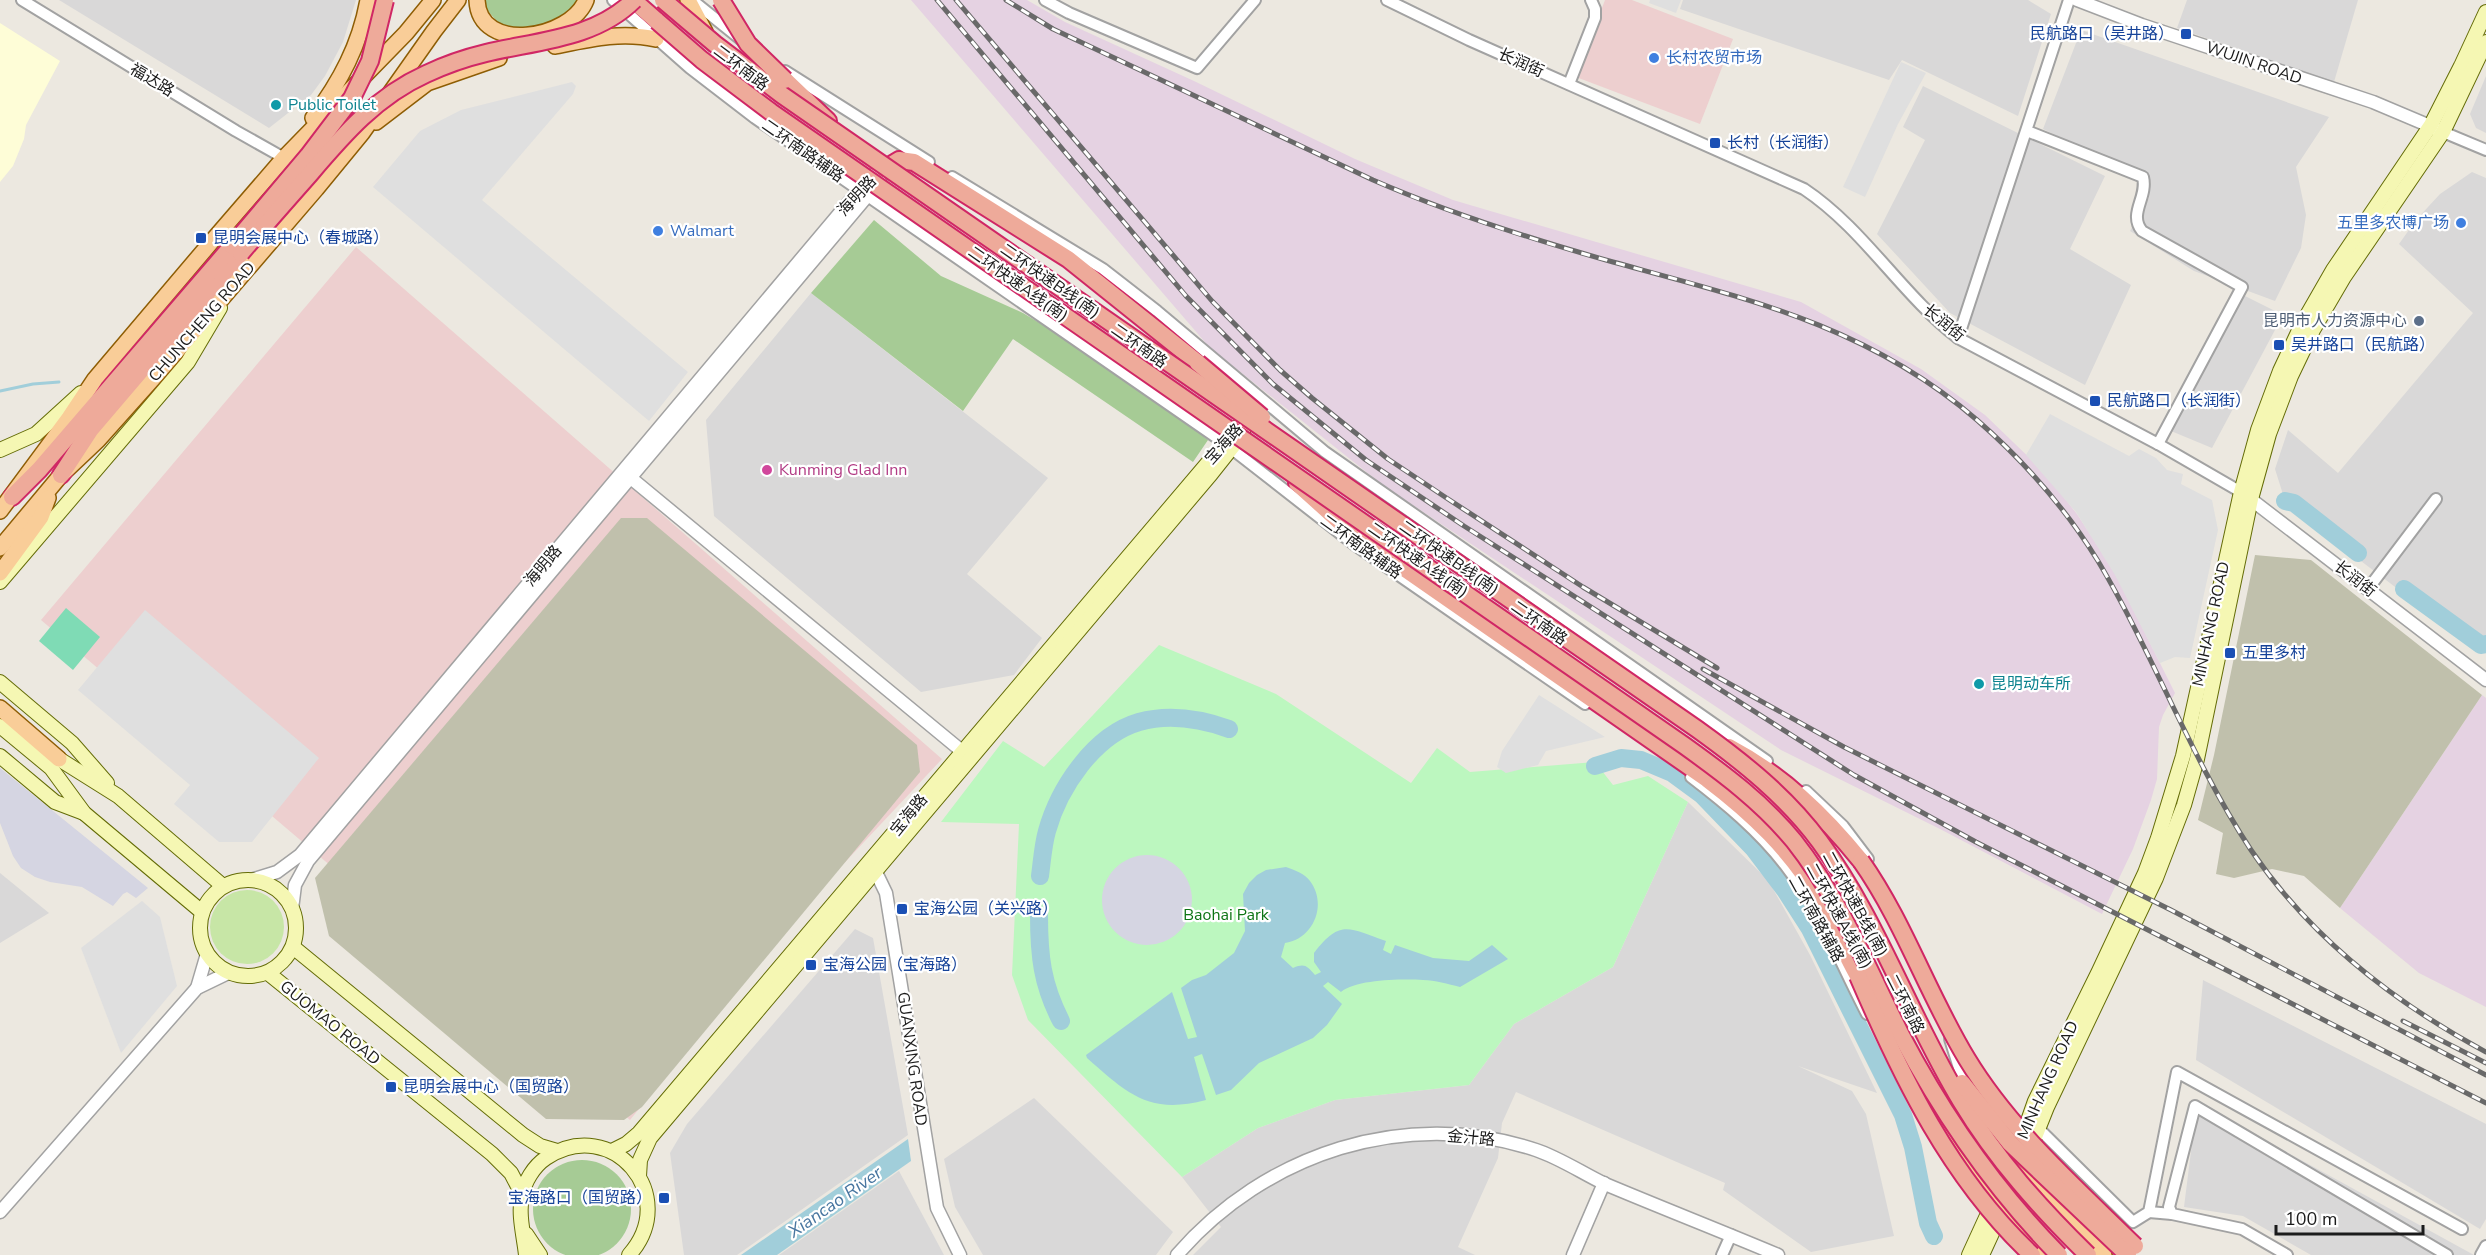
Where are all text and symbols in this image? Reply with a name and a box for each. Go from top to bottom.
place label: 民航路口（吴井路） [2030,23,2174,45]
marker: 民航路口（吴井路） [2179,27,2193,41]
street label: WUJIN ROAD [2203,36,2305,90]
street label: 二环南路 [709,40,773,96]
street label: 长润街 [1495,43,1547,83]
place label: 长村农贸市场 [1666,47,1762,69]
marker: 长村农贸市场 [1647,51,1661,65]
street label: 福达路 [126,58,178,102]
place label: Public Toilet [288,94,376,116]
marker: Public Toilet [269,98,283,112]
street label: 二环南路辅路 [757,114,849,188]
place label: 长村（长润街） [1727,132,1839,154]
marker: 长村（长润街） [1708,136,1722,150]
street label: 海明路 [833,171,881,221]
place label: 五里多农博广场 [2337,212,2449,234]
marker: 五里多农博广场 [2454,216,2468,230]
place label: Walmart [670,220,734,242]
marker: Walmart [651,224,665,238]
place label: 昆明会展中心（春城路） [213,227,389,249]
marker: 昆明会展中心（春城路） [194,231,208,245]
street label: 二环快速B线(南) [996,238,1104,324]
street label: 二环快速A线(南) [963,241,1073,327]
street label: CHUNCHENG ROAD [144,257,260,387]
street label: 长润街 [1918,299,1970,347]
place label: 昆明市人力资源中心 [2263,310,2407,332]
marker: 昆明市人力资源中心 [2412,314,2426,328]
street label: 二环南路 [1106,319,1172,373]
place label: 吴井路口（民航路） [2291,334,2435,356]
marker: 吴井路口（民航路） [2272,338,2286,352]
place label: 民航路口（长润街） [2107,390,2251,412]
marker: 民航路口（长润街） [2088,394,2102,408]
street label: 宝海路 [1200,419,1248,469]
place label: Kunming Glad Inn [779,459,907,481]
marker: Kunming Glad Inn [760,463,774,477]
street label: 二环南路辅路 [1316,510,1406,584]
street label: 二环快速B线(南) [1395,515,1503,601]
street label: 二环快速A线(南) [1363,517,1473,603]
street label: 海明路 [519,541,567,591]
street label: 长润街 [2329,556,2381,602]
street label: MINHANG ROAD [2187,559,2235,689]
street label: 二环南路 [1506,596,1572,650]
place label: 五里多村 [2242,642,2306,664]
marker: 五里多村 [2223,646,2237,660]
place label: 昆明动车所 [1991,673,2071,695]
marker: 昆明动车所 [1972,677,1986,691]
street label: 宝海路 [885,789,933,841]
street label: 二环快速B线(南) [1817,848,1893,960]
street label: 二环快速A线(南) [1801,859,1877,973]
street label: 二环南路辅路 [1783,872,1849,966]
place label: 宝海公园（关兴路） [914,898,1058,920]
marker: 宝海公园（关兴路） [895,902,909,916]
park label: Baohai Park [1183,904,1270,926]
place label: 宝海公园（宝海路） [823,954,967,976]
marker: 宝海公园（宝海路） [804,958,818,972]
street label: 二环南路 [1881,970,1929,1038]
street label: GUOMAO ROAD [275,976,385,1070]
street label: GUANXING ROAD [892,991,932,1127]
street label: MINHANG ROAD [2012,1017,2084,1143]
place label: 昆明会展中心（国贸路） [403,1076,579,1098]
marker: 昆明会展中心（国贸路） [384,1080,398,1094]
street label: 金汁路 [1446,1125,1496,1151]
water label: Xiancao River [782,1160,887,1244]
place label: 宝海路口（国贸路） [508,1187,652,1209]
marker: 宝海路口（国贸路） [657,1191,671,1205]
scale bar [2276,1198,2423,1236]
text: 100 m [2285,1207,2337,1231]

